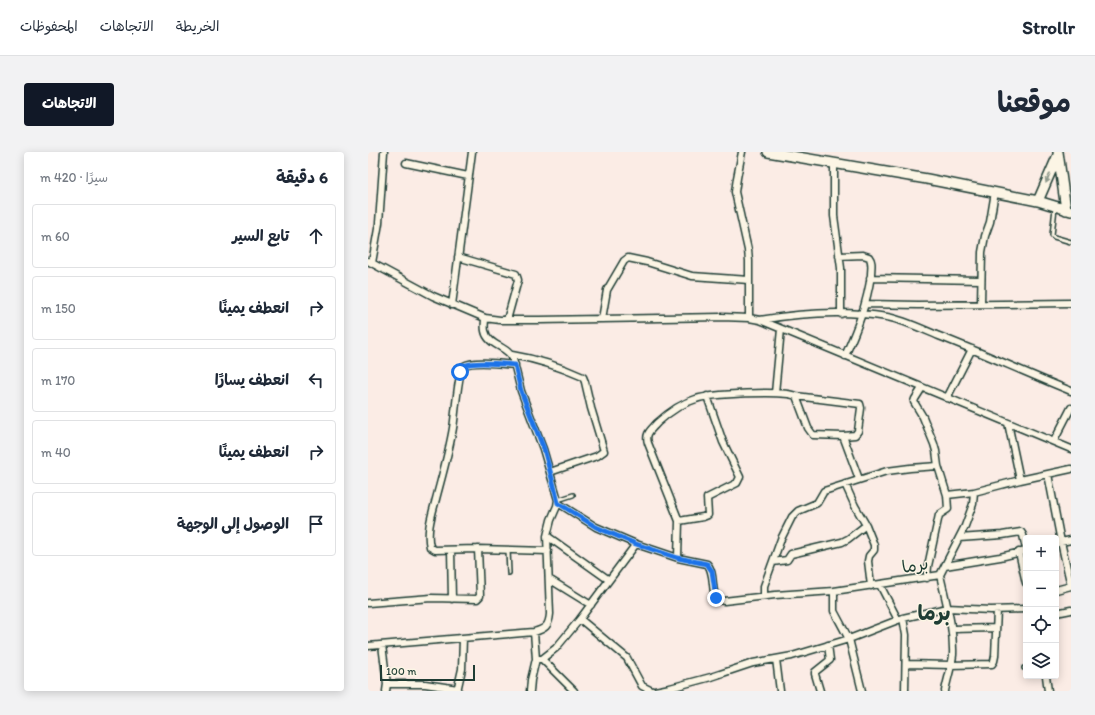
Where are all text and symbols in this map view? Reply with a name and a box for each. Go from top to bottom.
text: Strollr [1022,16,1075,39]
text: المحفوظات [20,18,78,35]
text: الاتجاهات [100,18,154,35]
text: الخريطة [176,18,219,35]
button: الاتجاهات [24,83,114,126]
text: موقعنا [997,85,1071,119]
text: 6 دقيقة [276,167,328,187]
text: سيرًا · 420 m [40,170,108,185]
one-way arrow [1045,172,1051,184]
icon: ahead [305,225,327,247]
text: تابع السير [232,227,289,245]
text: 60 m [41,229,70,244]
icon: right [305,297,327,319]
text: انعطف يمينًا [219,299,289,317]
text: 150 m [41,301,76,316]
route start [451,363,469,381]
icon: left [305,369,327,391]
text: انعطف يسارًا [215,371,289,389]
text: 170 m [41,373,75,388]
icon: right [305,441,327,463]
text: انعطف يمينًا [219,443,289,461]
text: 40 m [41,445,71,460]
icon: arrive [305,513,327,535]
text: الوصول إلى الوجهة [177,515,289,533]
map controls [1023,535,1059,679]
button: + [1023,535,1059,571]
street label: برما [900,553,930,577]
button: − [1023,571,1059,607]
route end [707,589,725,607]
district label: برما [917,600,951,626]
button: locate [1023,607,1059,643]
button: layers [1023,643,1059,679]
scale bar [380,663,475,682]
text: 100 m [386,665,416,678]

